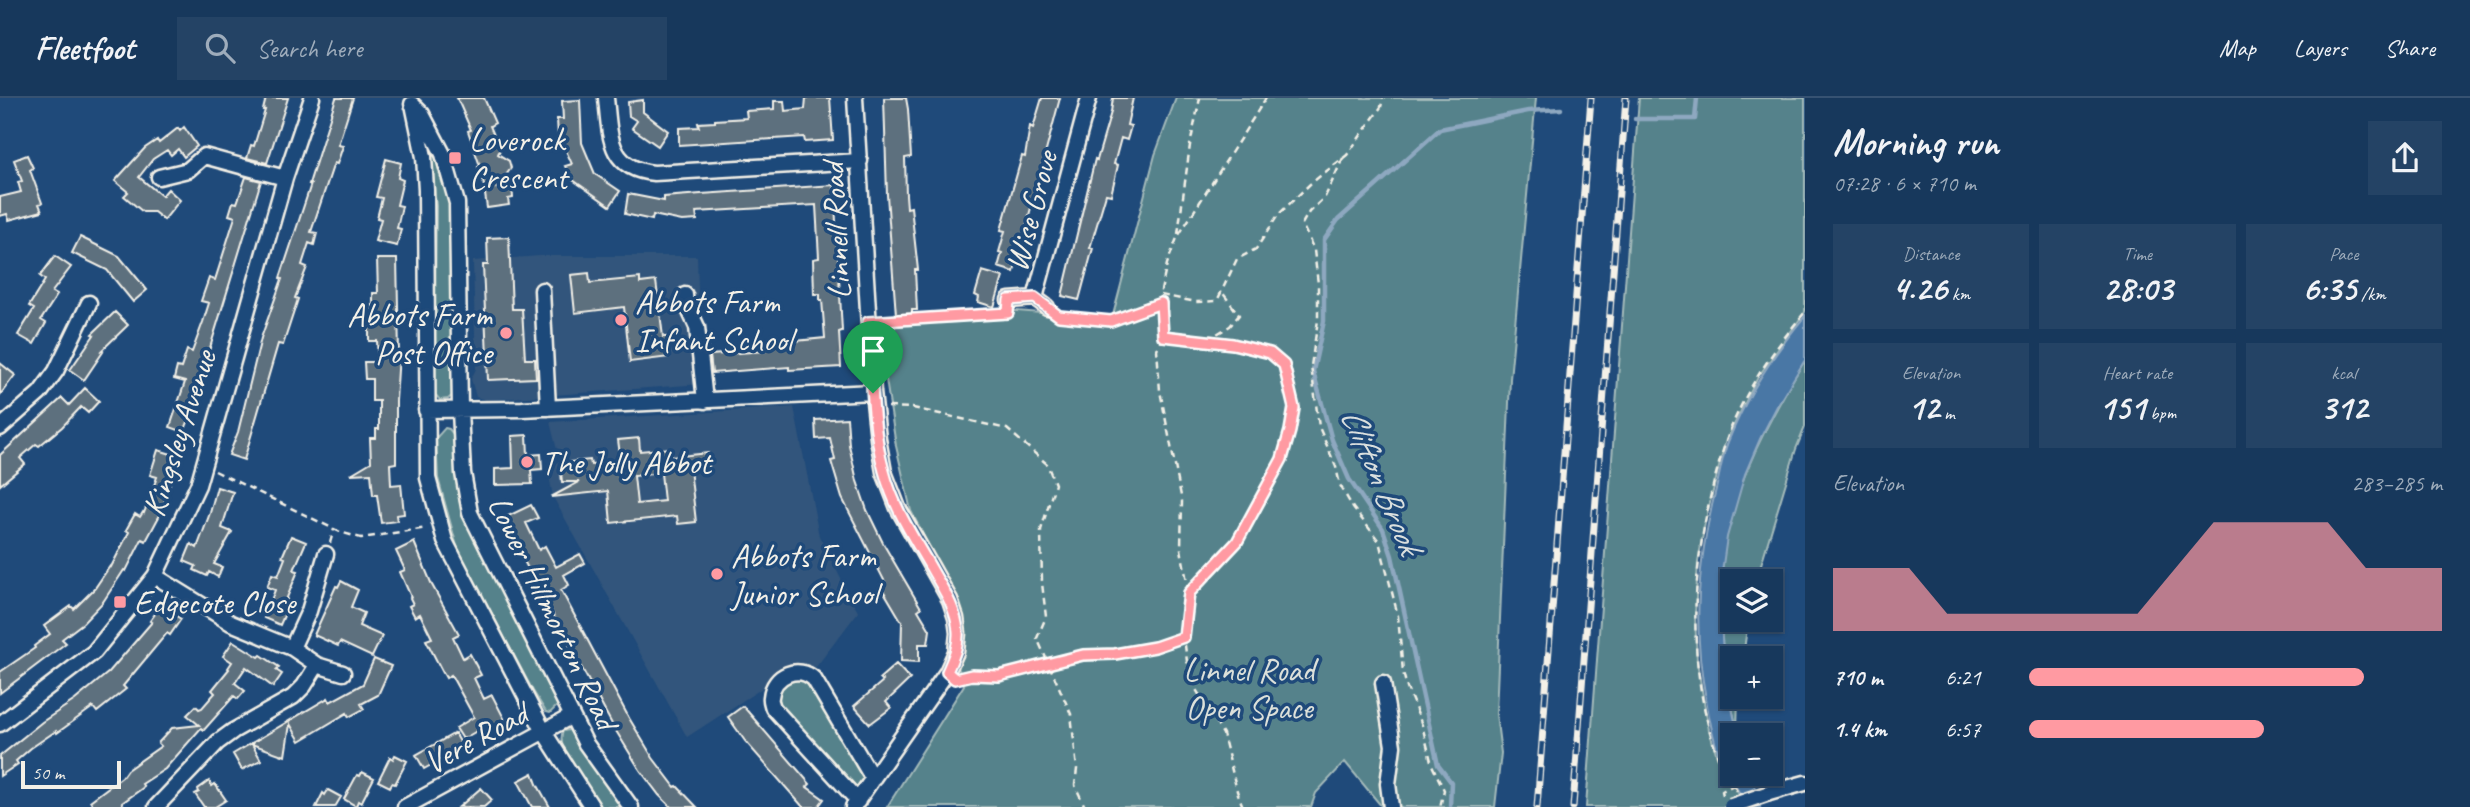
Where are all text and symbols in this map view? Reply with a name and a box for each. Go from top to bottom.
search box [177,17,667,80]
text: Fleetfoot [35,27,135,69]
icon: search [201,29,239,67]
text: Search here [257,32,363,65]
text: Map [2219,33,2256,63]
text: Layers [2294,33,2347,63]
text: Share [2385,33,2435,63]
place label: Loverock Crescent [469,119,570,199]
text: Morning run [1833,119,1999,166]
button: share [2368,121,2442,195]
street label: Wise Grove [995,144,1068,276]
marker: Loverock Crescent [447,150,463,166]
street label: Linnell Road [811,157,861,300]
text: 07:28 · 6 × 710 m [1833,169,1976,198]
text: Distance [1903,242,1960,266]
text: Time [2123,242,2152,266]
text: Pace [2329,242,2358,266]
text: 4.26 [1892,266,1947,311]
text: 28:03 [2103,266,2172,311]
text: 6:35 [2302,266,2356,311]
place label: Abbots Farm Infant School [635,281,797,361]
text: km [1947,282,1970,306]
text: /km [2356,282,2386,306]
place label: Abbots Farm Post Office [347,294,494,374]
marker: Abbots Farm Infant School [613,312,629,328]
pin [843,321,903,393]
marker: Abbots Farm Post Office [498,325,514,341]
icon: arrive [854,332,892,370]
street label: Kingsley Avenue [132,343,226,522]
text: Elevation [1902,361,1960,385]
text: Heart rate [2103,361,2172,385]
text: kcal [2331,361,2356,385]
text: 12 [1908,385,1939,430]
text: 151 [2099,385,2146,430]
text: 312 [2320,385,2367,430]
water label: Clifton Brook [1331,400,1435,566]
text: m [1939,401,1955,425]
text: bpm [2146,401,2176,425]
place label: The Jolly Abbot [541,442,714,484]
marker: The Jolly Abbot [519,454,535,470]
text: Elevation [1833,469,1904,498]
text: 283–285 m [2351,469,2442,498]
street label: Lower Hillmorton Road [478,489,630,741]
place label: Abbots Farm Junior School [729,535,883,615]
marker: Abbots Farm Junior School [709,566,725,582]
map controls [1720,569,1783,786]
button: layers [1720,569,1783,632]
place label: Edgecote Close [134,582,298,624]
marker: Edgecote Close [112,594,128,610]
button: + [1720,646,1783,709]
park label: Linnel Road Open Space [1184,649,1320,729]
text: 710 m [1833,663,1883,692]
text: 6:21 [1945,663,1981,692]
street label: Vere Road [416,690,539,783]
text: 1.4 km [1833,715,1887,744]
text: 6:57 [1945,715,1981,744]
button: − [1720,723,1783,786]
scale bar [21,758,121,790]
text: 50 m [32,761,64,785]

